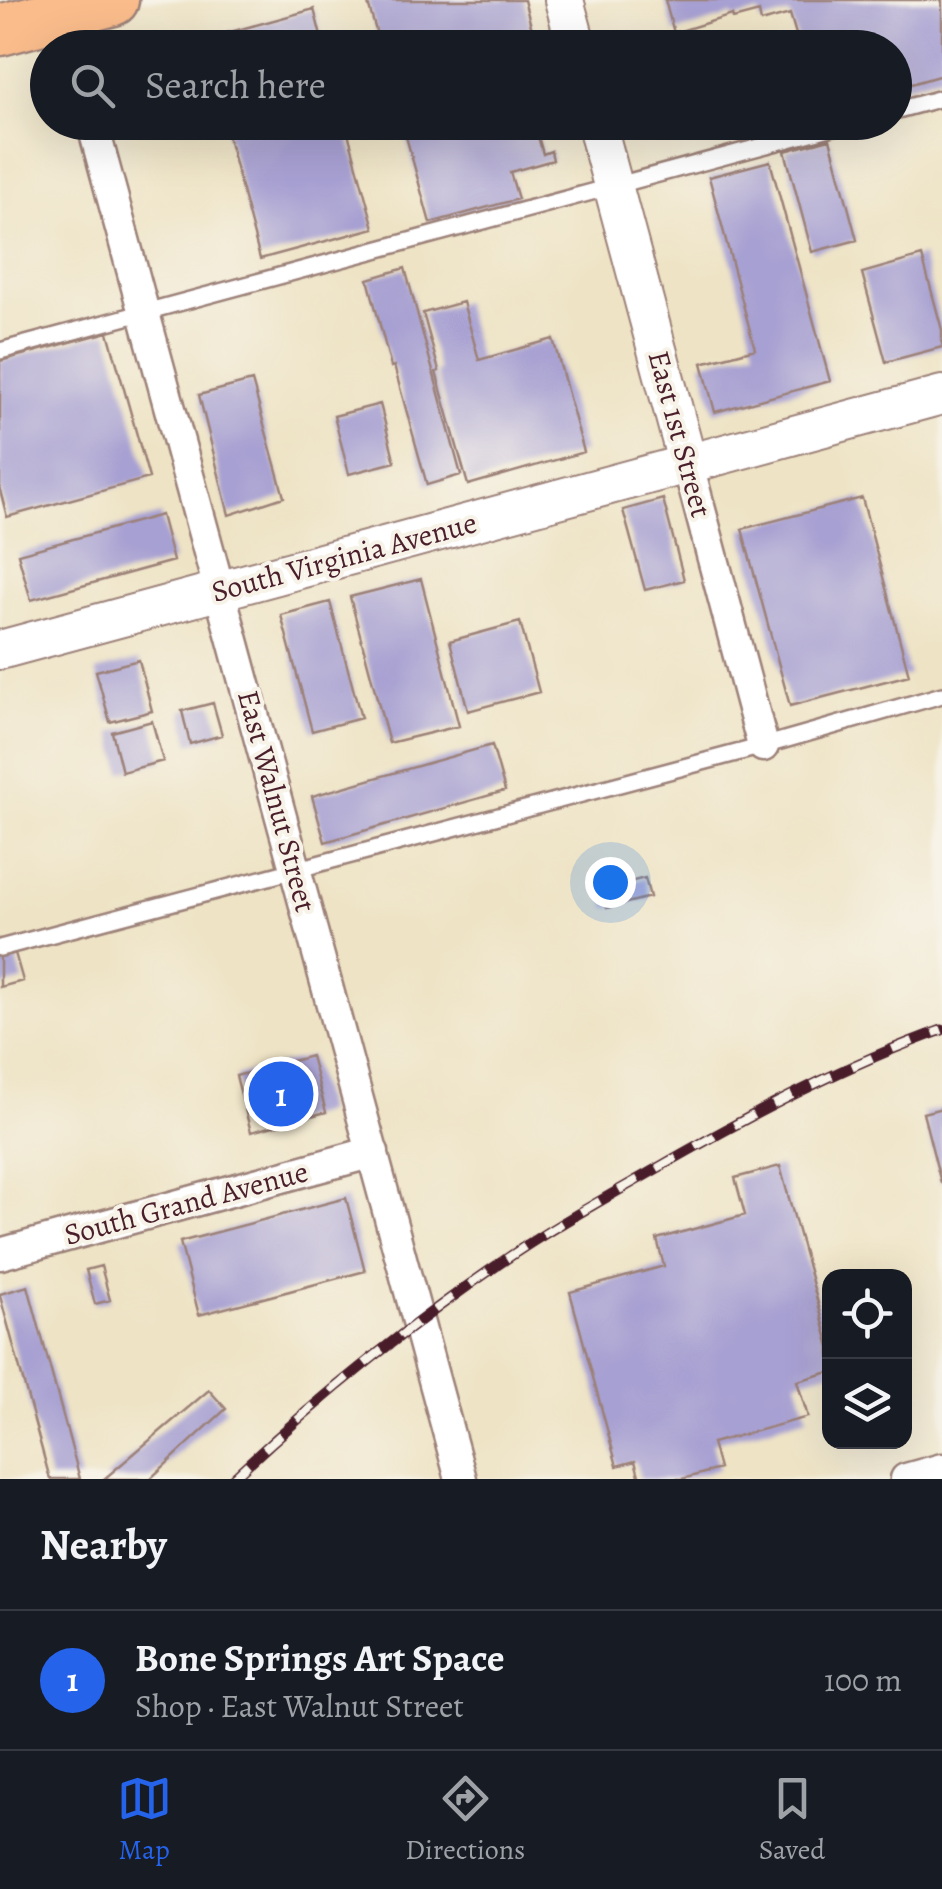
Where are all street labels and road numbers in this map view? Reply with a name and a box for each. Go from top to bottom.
street label: East 1st Street [639,346,721,522]
street label: South Virginia Avenue [207,502,481,612]
street label: East Walnut Street [228,686,326,916]
street label: South Grand Avenue [60,1151,312,1255]

